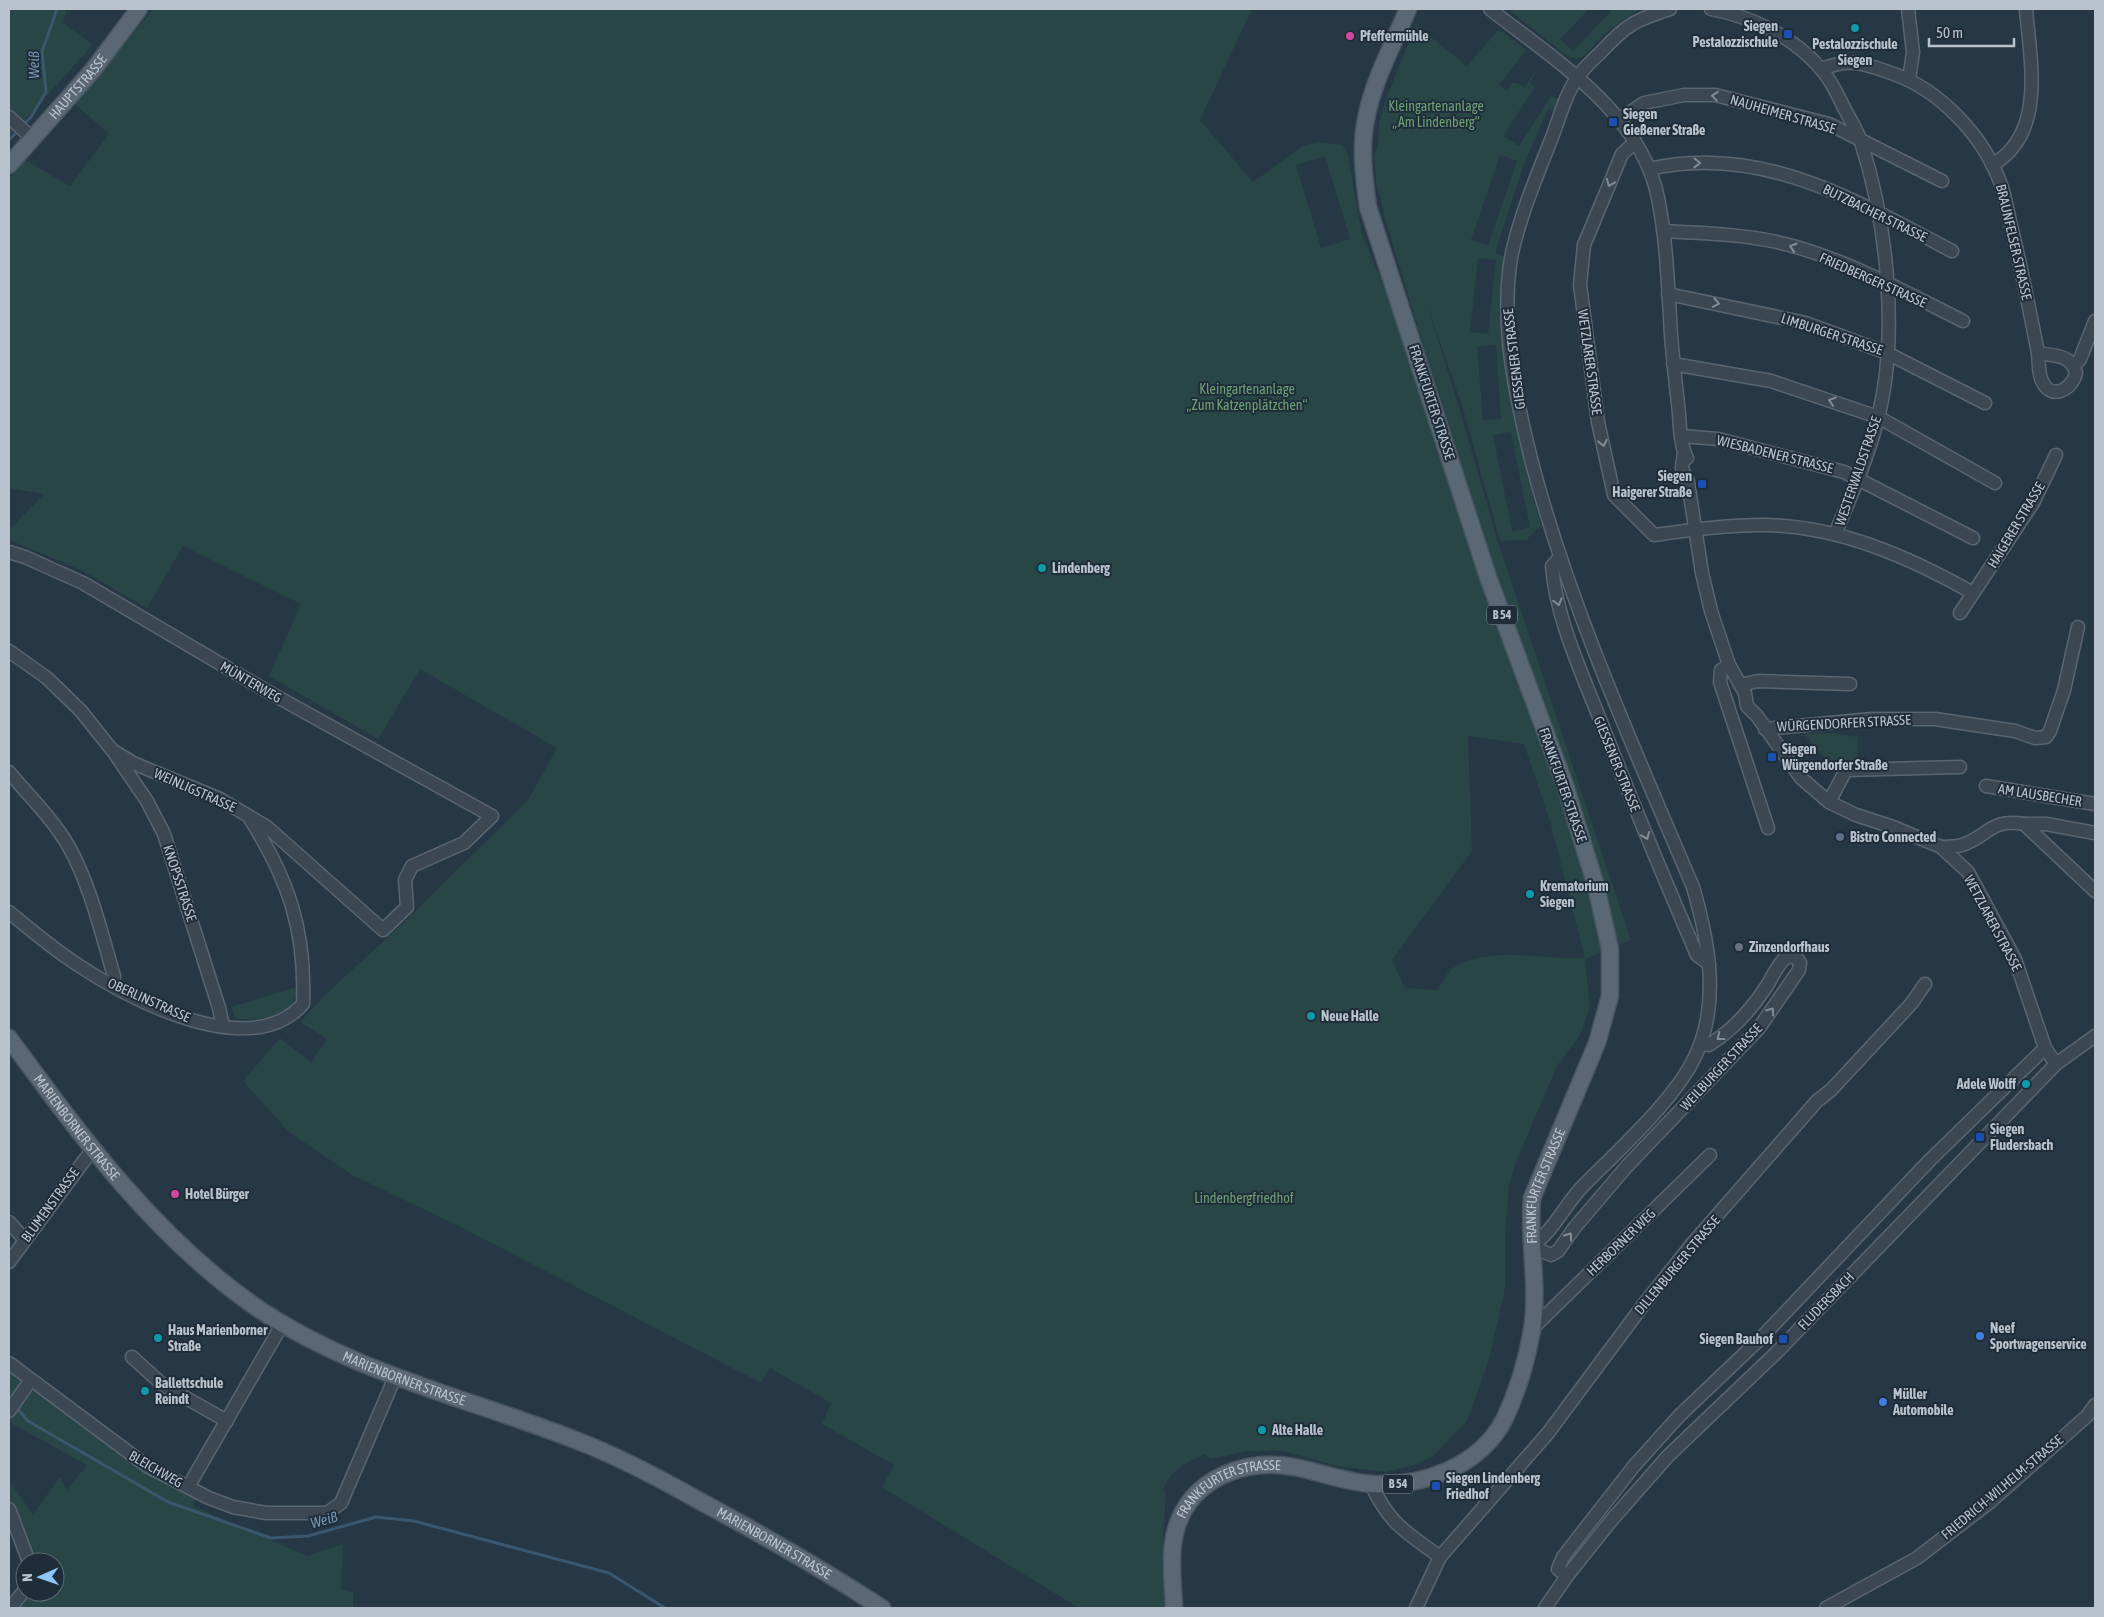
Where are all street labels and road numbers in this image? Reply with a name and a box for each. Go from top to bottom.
street label: HAUPTSTRASSE [45,51,110,122]
street label: NAUHEIMER STRASSE [1728,91,1838,137]
street label: BUTZBACHER STRASSE [1820,181,1930,245]
street label: BRAUNFELSER STRASSE [1993,183,2035,302]
street label: FRIEDBERGER STRASSE [1817,249,1929,311]
street label: GIESSENER STRASSE [1500,308,1528,410]
street label: WETZLARER STRASSE [1575,308,1605,416]
street label: LIMBURGER STRASSE [1779,310,1885,358]
street label: FRANKFURTER STRASSE [1406,342,1458,462]
street label: WESTERWALDSTRASSE [1832,414,1884,528]
street label: WIESBADENER STRASSE [1715,432,1835,476]
street label: HAIGERER STRASSE [1984,479,2048,571]
road number: B 54 [1487,606,1517,624]
street label: MÜNTERWEG [217,658,285,706]
street label: WÜRGENDORFER STRASSE [1777,712,1911,734]
street label: GIESSENER STRASSE [1591,714,1643,814]
street label: FRANKFURTER STRASSE [1536,726,1590,844]
street label: WEINLIGSTRASSE [152,765,238,815]
street label: AM LAUSBECHER [1997,780,2083,810]
street label: KNOPSSTRASSE [160,843,200,923]
street label: WETZLARER STRASSE [1961,872,2025,974]
street label: OBERLINSTRASSE [105,975,193,1025]
street label: WEILBURGER STRASSE [1677,1020,1765,1114]
street label: MARIENBORNER STRASSE [31,1071,123,1183]
street label: FRANKFURTER STRASSE [1523,1126,1568,1244]
street label: BLUMENSTRASSE [18,1165,82,1245]
street label: HERBORNER WEG [1583,1205,1659,1279]
street label: DILLENBURGER STRASSE [1631,1212,1723,1318]
street label: FLUDERSBACH [1795,1269,1857,1333]
street label: MARIENBORNER STRASSE [340,1348,468,1409]
street label: FRIEDRICH-WILHELM-STRASSE [1938,1431,2066,1543]
street label: BLEICHWEG [126,1447,186,1491]
street label: FRANKFURTER STRASSE [1173,1457,1281,1521]
road number: B 54 [1383,1475,1413,1494]
street label: MARIENBORNER STRASSE [714,1504,834,1582]

